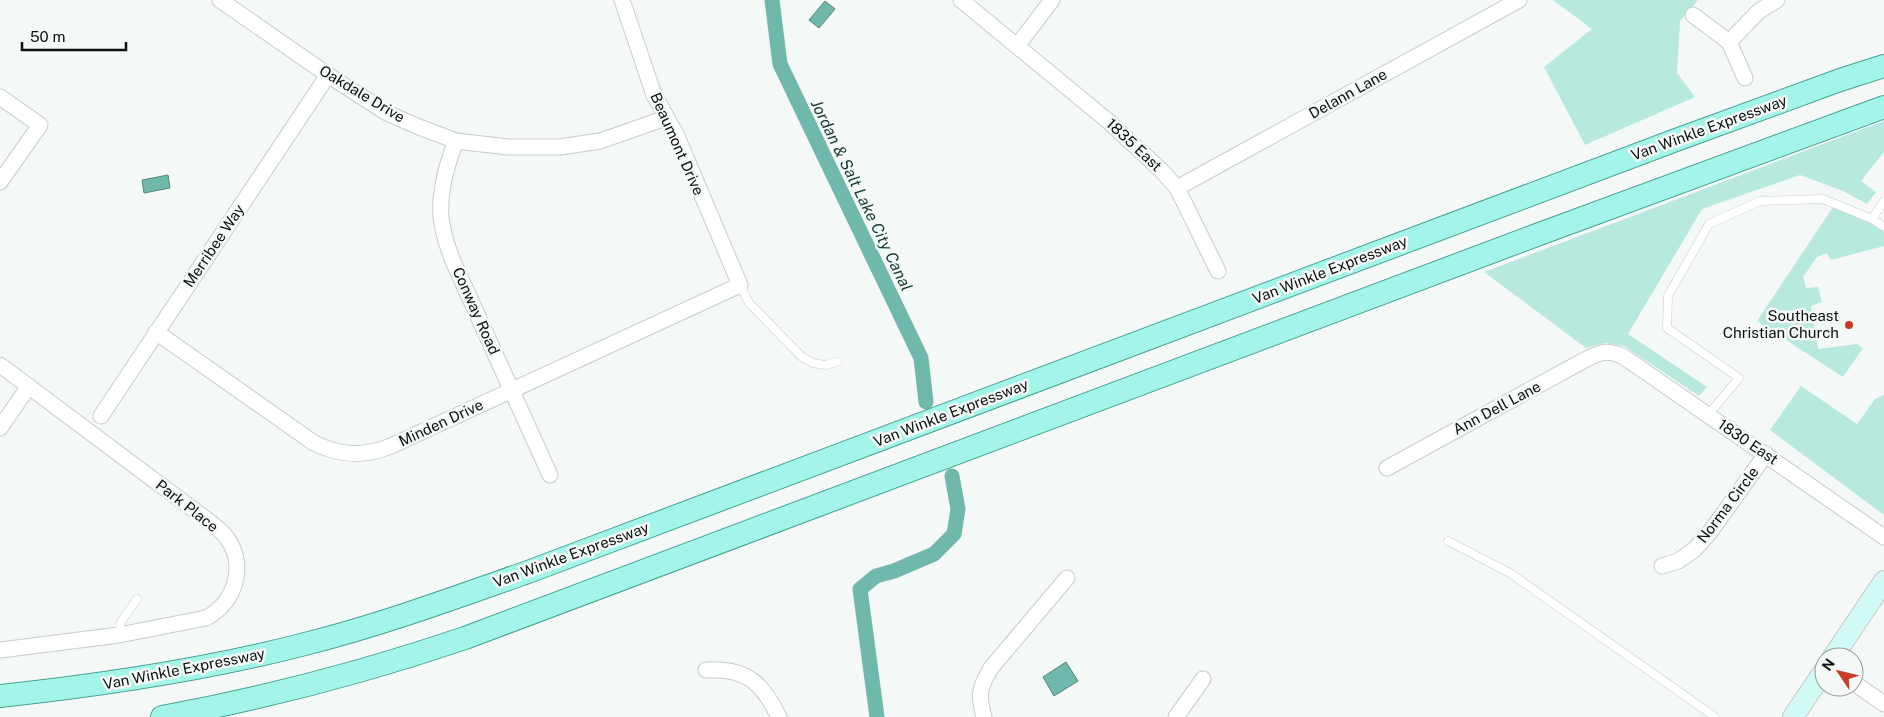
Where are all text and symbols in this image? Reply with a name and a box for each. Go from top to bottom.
scale bar [22,20,126,52]
text: 50 m [30,28,65,45]
street label: Oakdale Drive [316,61,408,126]
street label: Delann Lane [1306,65,1390,122]
street label: Beaumont Drive [647,90,708,198]
street label: Van Winkle Expressway [1629,91,1789,164]
water label: Jordan & Salt Lake City Canal [807,96,916,294]
street label: 1835 East [1103,115,1166,175]
street label: Merribee Way [180,201,247,290]
street label: Van Winkle Expressway [1250,232,1410,307]
street label: Conway Road [450,264,503,357]
place label: Southeast Christian Church [1723,307,1839,341]
marker: Southeast Christian Church [1843,319,1855,331]
street label: Van Winkle Expressway [871,375,1031,450]
street label: Ann Dell Lane [1450,377,1544,438]
street label: Minden Drive [396,396,486,450]
street label: 1830 East [1715,415,1782,468]
street label: Norma Circle [1693,463,1762,546]
street label: Park Place [153,476,222,535]
street label: Van Winkle Expressway [491,518,651,591]
street label: Van Winkle Expressway [102,644,266,693]
north arrow [1814,647,1864,697]
text: N [1819,655,1838,674]

